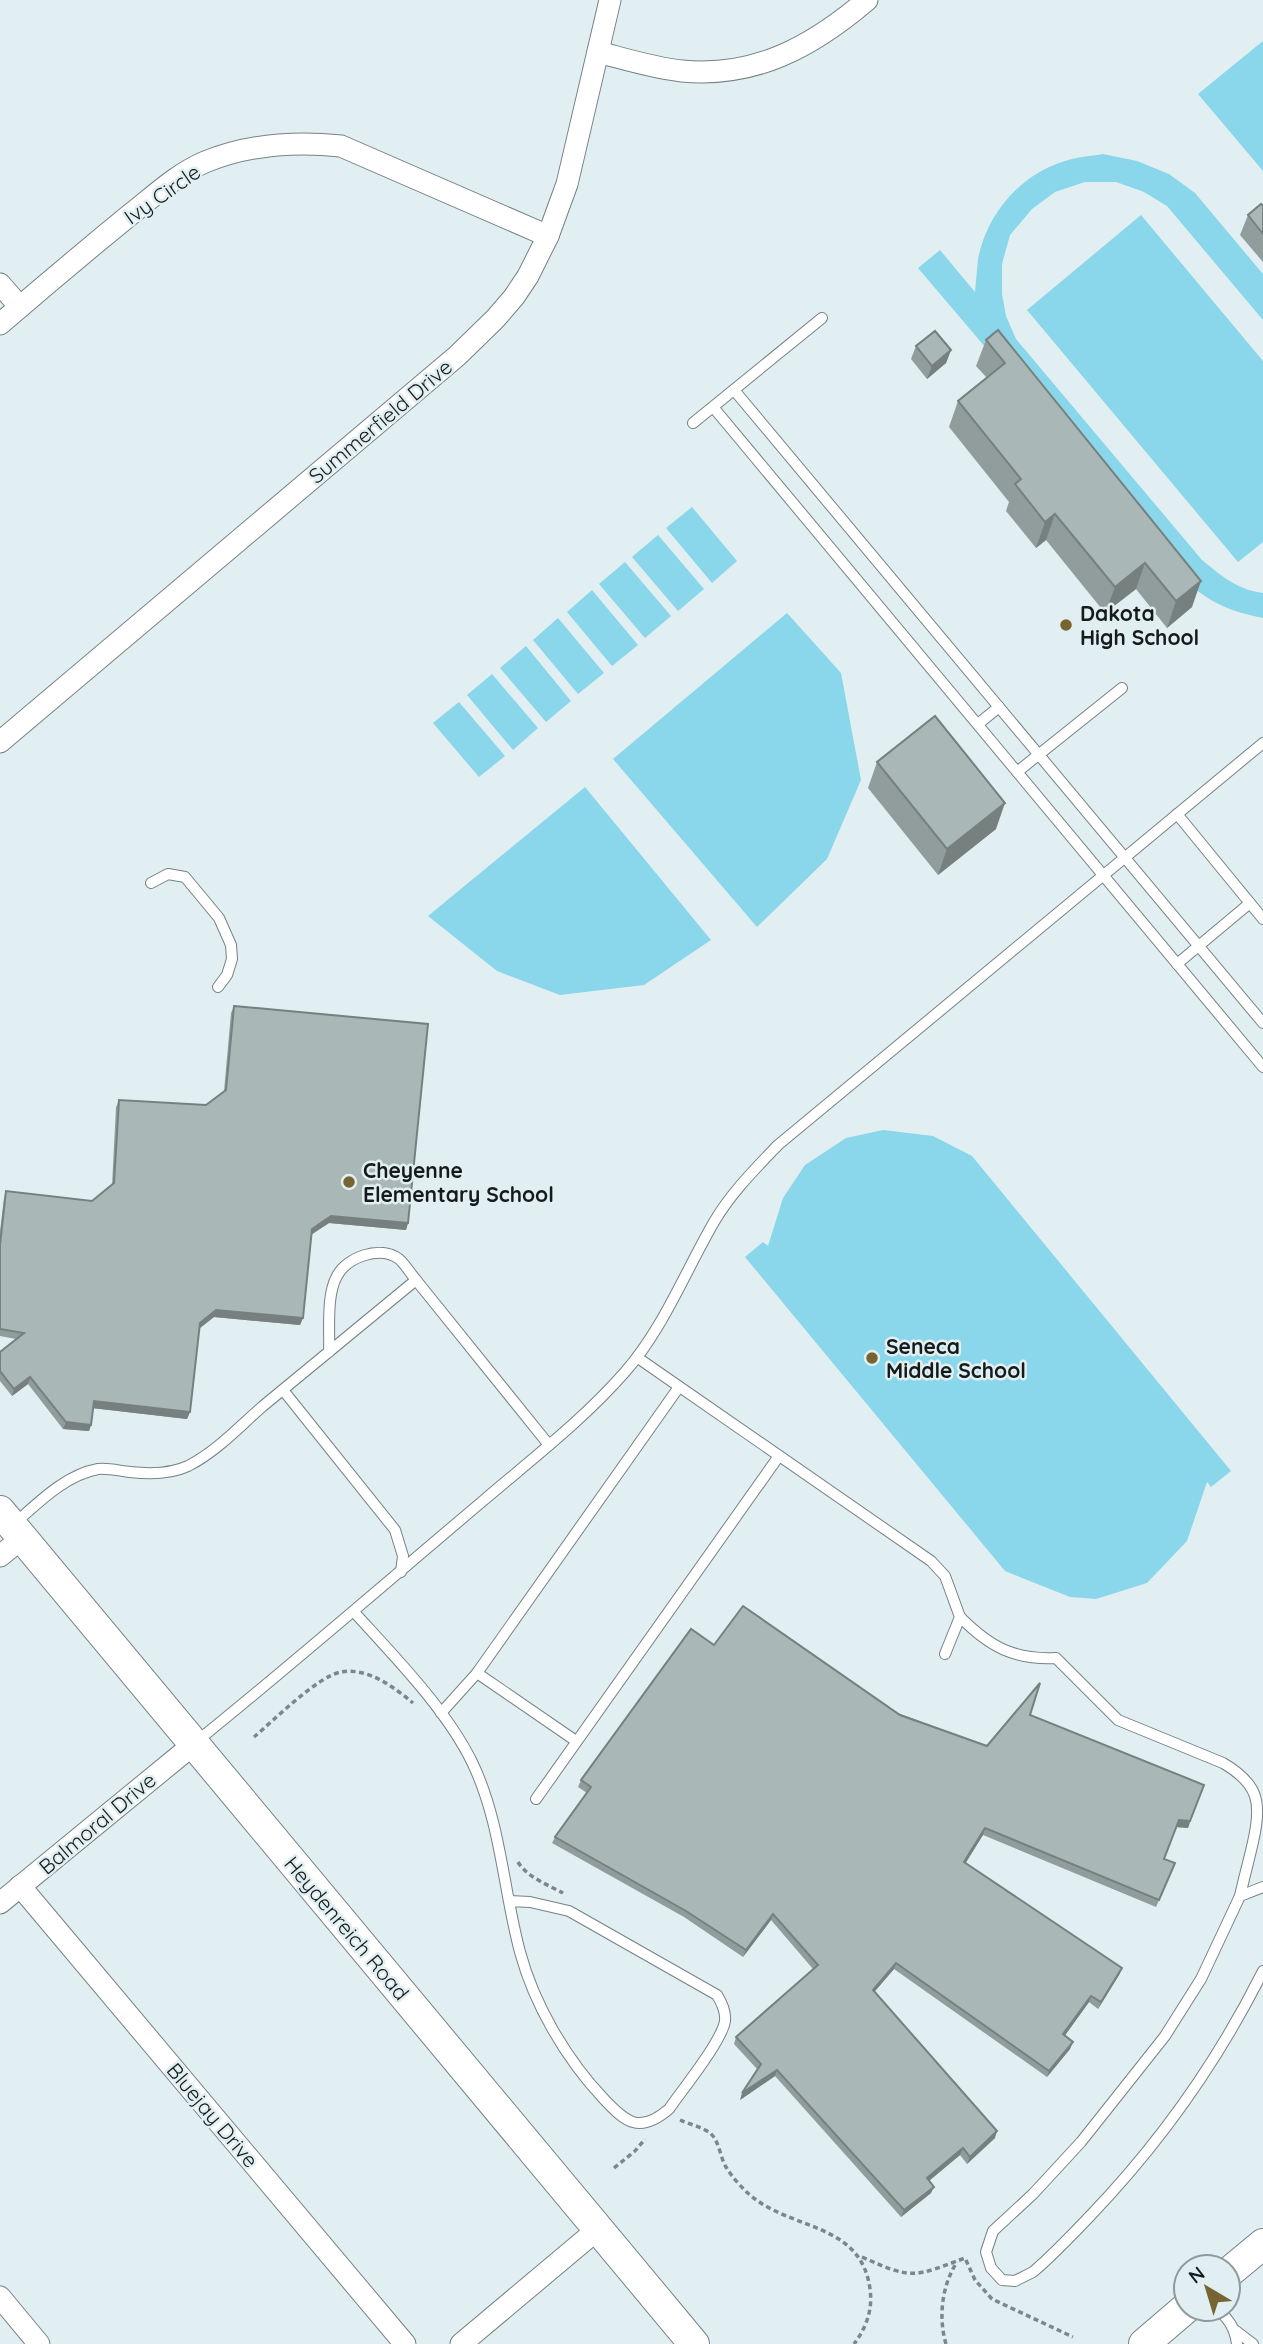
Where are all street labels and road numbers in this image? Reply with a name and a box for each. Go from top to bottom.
street label: Ivy Circle [119,158,205,230]
street label: Summerfield Drive [303,353,457,489]
street label: Balmoral Drive [33,1767,161,1879]
street label: Heydenreich Road [279,1851,415,2005]
street label: Bluejay Drive [162,2057,264,2173]

